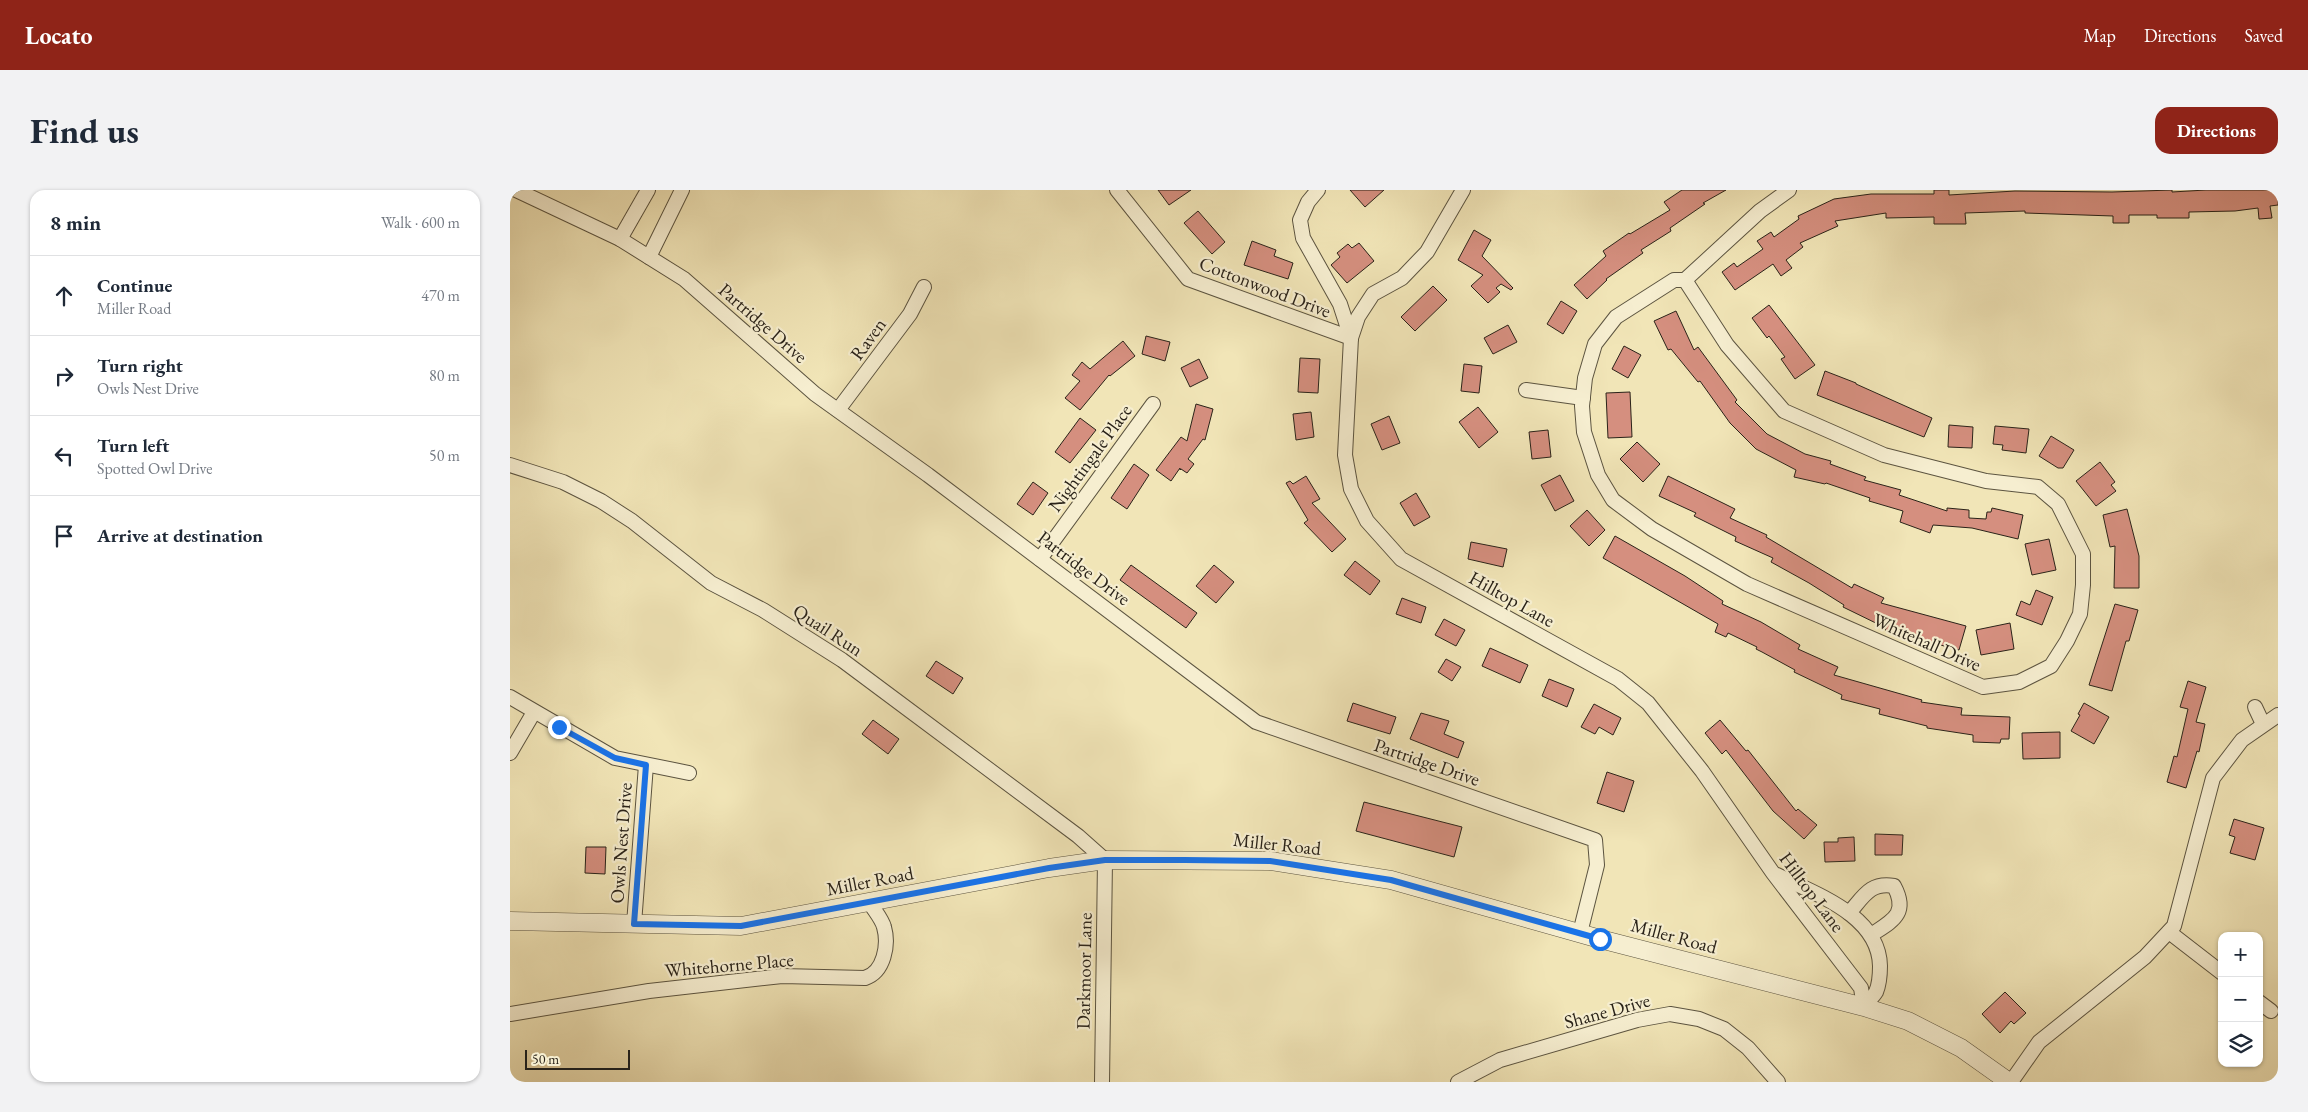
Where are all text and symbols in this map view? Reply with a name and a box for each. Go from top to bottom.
text: Locato [25,20,93,51]
text: Map [2084,24,2116,47]
text: Directions [2144,24,2216,47]
text: Saved [2244,24,2283,47]
button: Directions [2155,107,2278,154]
text: Find us [30,108,139,153]
text: 8 min [50,209,101,236]
text: Walk · 600 m [381,212,460,233]
street label: Cottonwood Drive [1196,250,1334,324]
text: Continue [97,273,172,298]
street label: Partridge Drive [713,277,813,369]
icon: ahead [50,282,78,310]
text: 470 m [421,285,460,306]
text: Miller Road [97,298,171,319]
street label: Raven [844,313,892,365]
text: Turn right [97,353,183,378]
icon: right [50,362,78,390]
text: 80 m [429,365,460,386]
text: Owls Nest Drive [97,378,199,399]
street label: Nightingale Place [1042,399,1138,517]
text: Turn left [97,433,169,458]
icon: left [50,442,78,470]
text: 50 m [429,445,460,466]
text: Spotted Owl Drive [97,458,212,479]
icon: arrive [50,522,78,550]
text: Arrive at destination [97,523,263,548]
street label: Partridge Drive [1033,525,1135,611]
street label: Hilltop Lane [1465,565,1559,633]
street label: Quail Run [788,598,868,662]
street label: Whitehall Drive [1869,607,1985,677]
route end [548,716,571,739]
street label: Partridge Drive [1371,732,1483,792]
street label: Owls Nest Drive [604,782,638,904]
street label: Miller Road [1232,827,1323,861]
street label: Hilltop Lane [1774,847,1850,937]
street label: Miller Road [824,860,916,902]
street label: Darkmoor Lane [1070,912,1098,1030]
street label: Miller Road [1628,913,1720,960]
route start [1589,928,1612,951]
map controls [2218,932,2263,1067]
button: + [2218,932,2263,977]
street label: Whitehorne Place [663,947,795,983]
button: − [2218,977,2263,1022]
street label: Shane Drive [1561,988,1653,1034]
button: layers [2218,1022,2263,1067]
scale bar [525,1047,630,1070]
text: 50 m [532,1050,559,1068]

